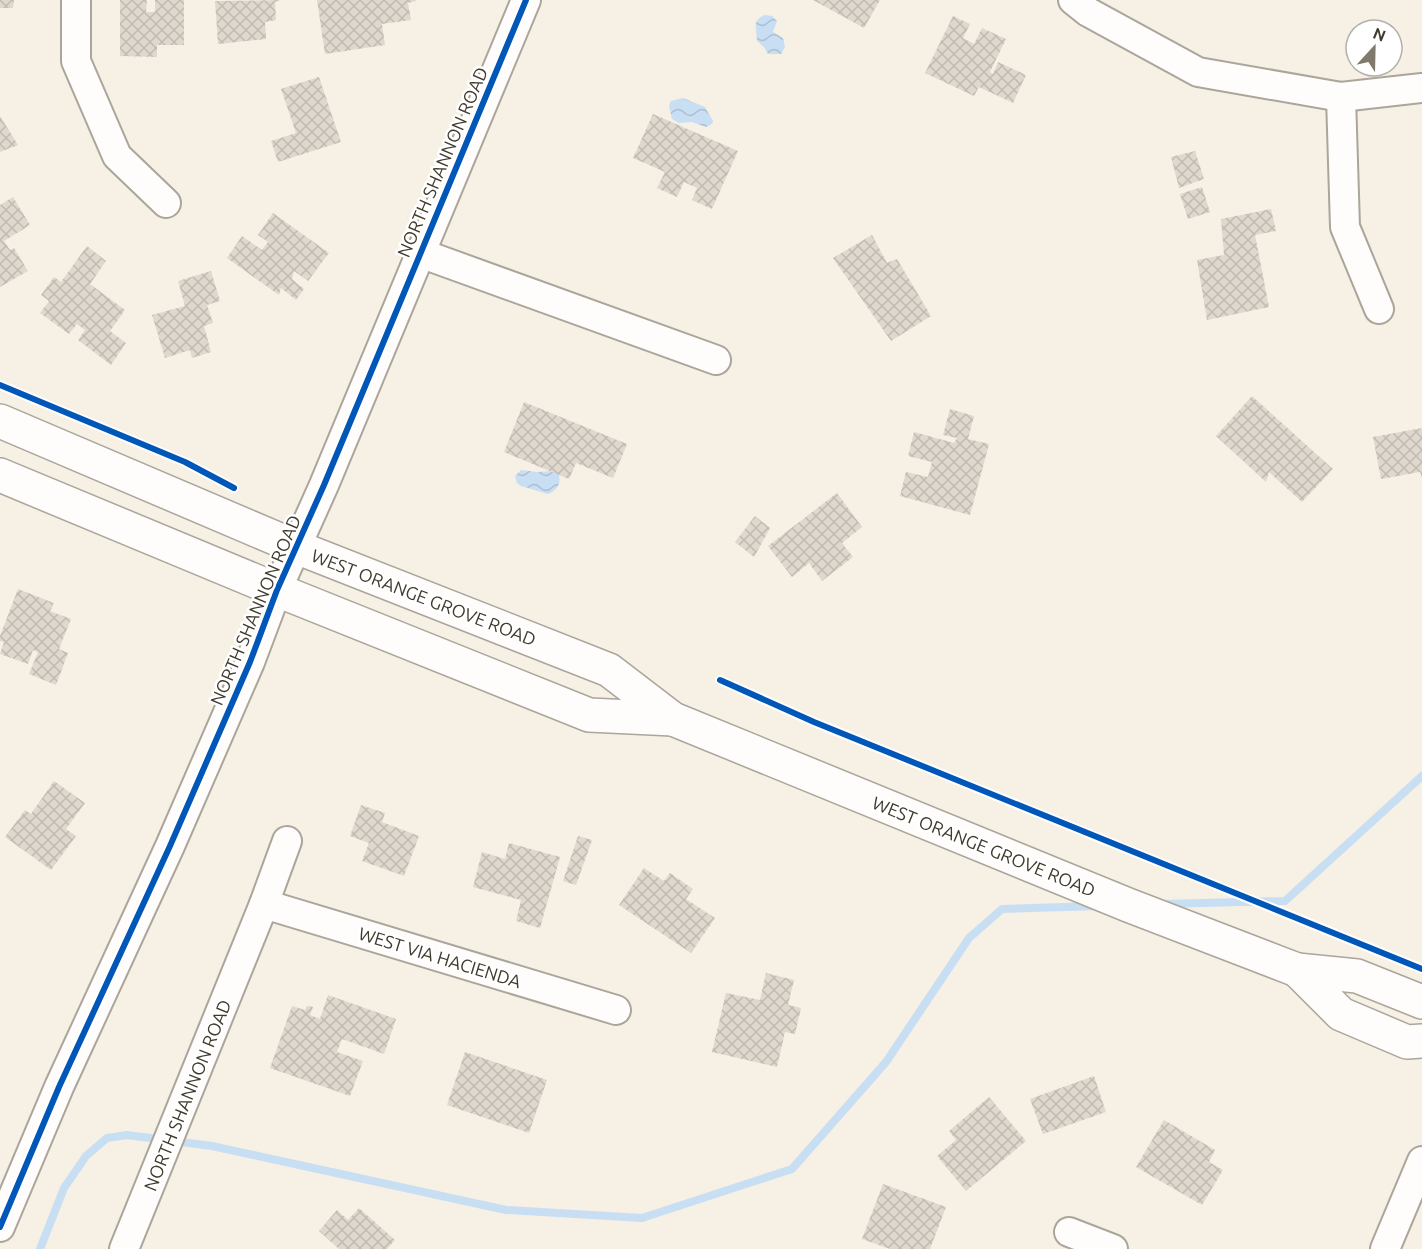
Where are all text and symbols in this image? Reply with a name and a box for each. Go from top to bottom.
north arrow [1344,18,1404,78]
text: N [1371,24,1389,45]
street label: NORTH SHANNON ROAD [393,64,491,260]
street label: NORTH SHANNON ROAD [206,512,304,708]
street label: WEST ORANGE GROVE ROAD [309,545,539,649]
street label: WEST ORANGE GROVE ROAD [870,792,1098,900]
street label: WEST VIA HACIENDA [356,923,524,991]
street label: NORTH SHANNON ROAD [139,996,235,1194]

